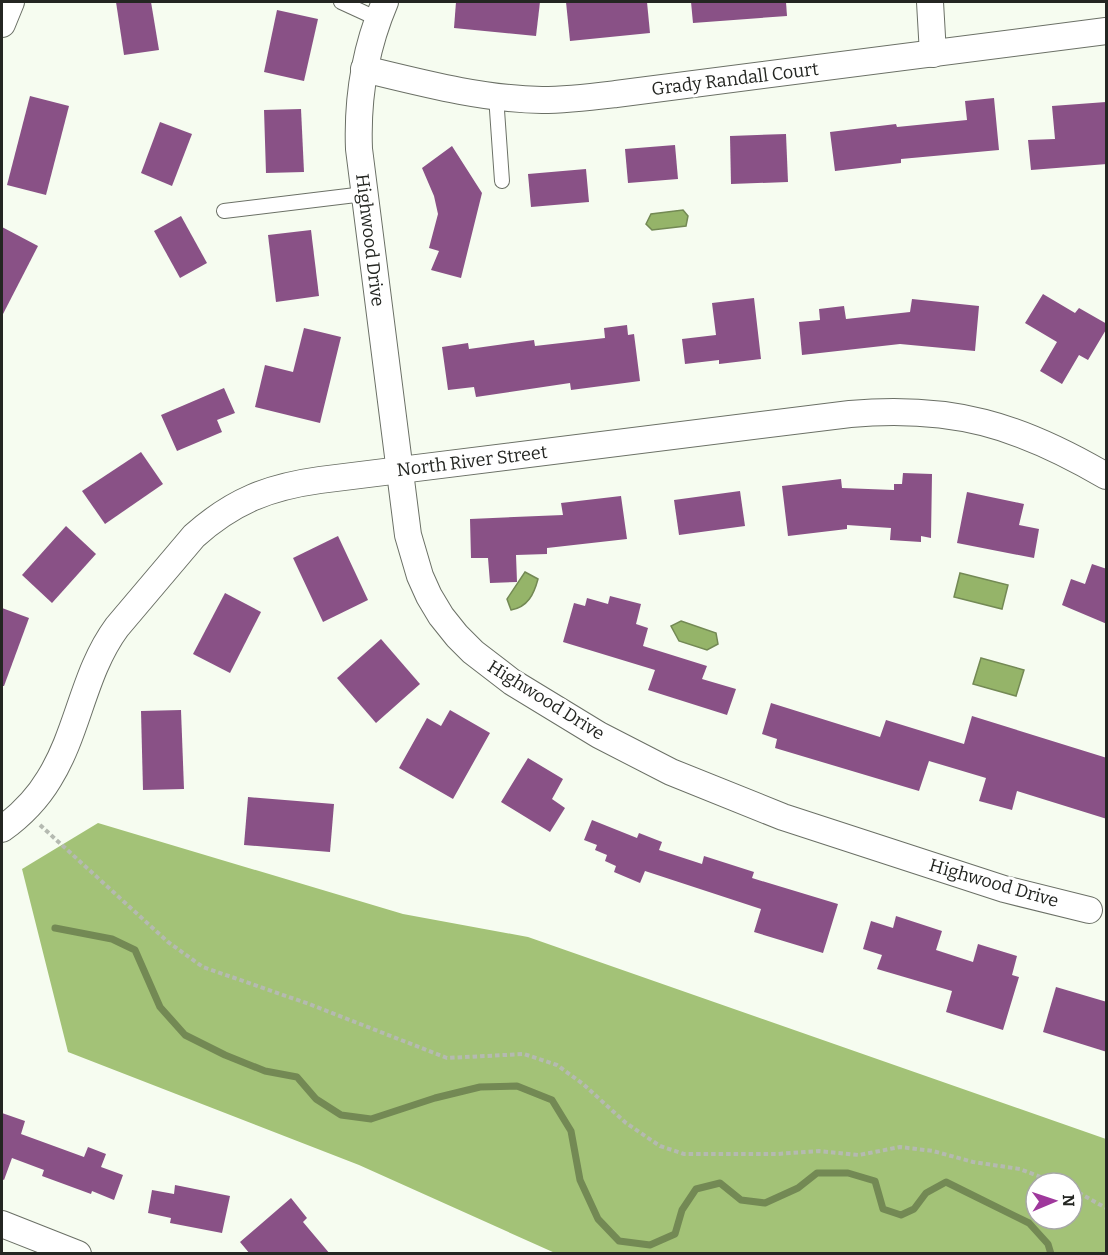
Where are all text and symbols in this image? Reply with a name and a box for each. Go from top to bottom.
street label: Grady Randall Court [650,58,820,100]
street label: Highwood Drive [351,172,389,308]
street label: North River Street [396,441,549,481]
street label: Highwood Drive [483,655,609,745]
street label: Highwood Drive [927,854,1061,912]
north arrow [1024,1171,1084,1231]
text: N [1059,1194,1078,1207]

